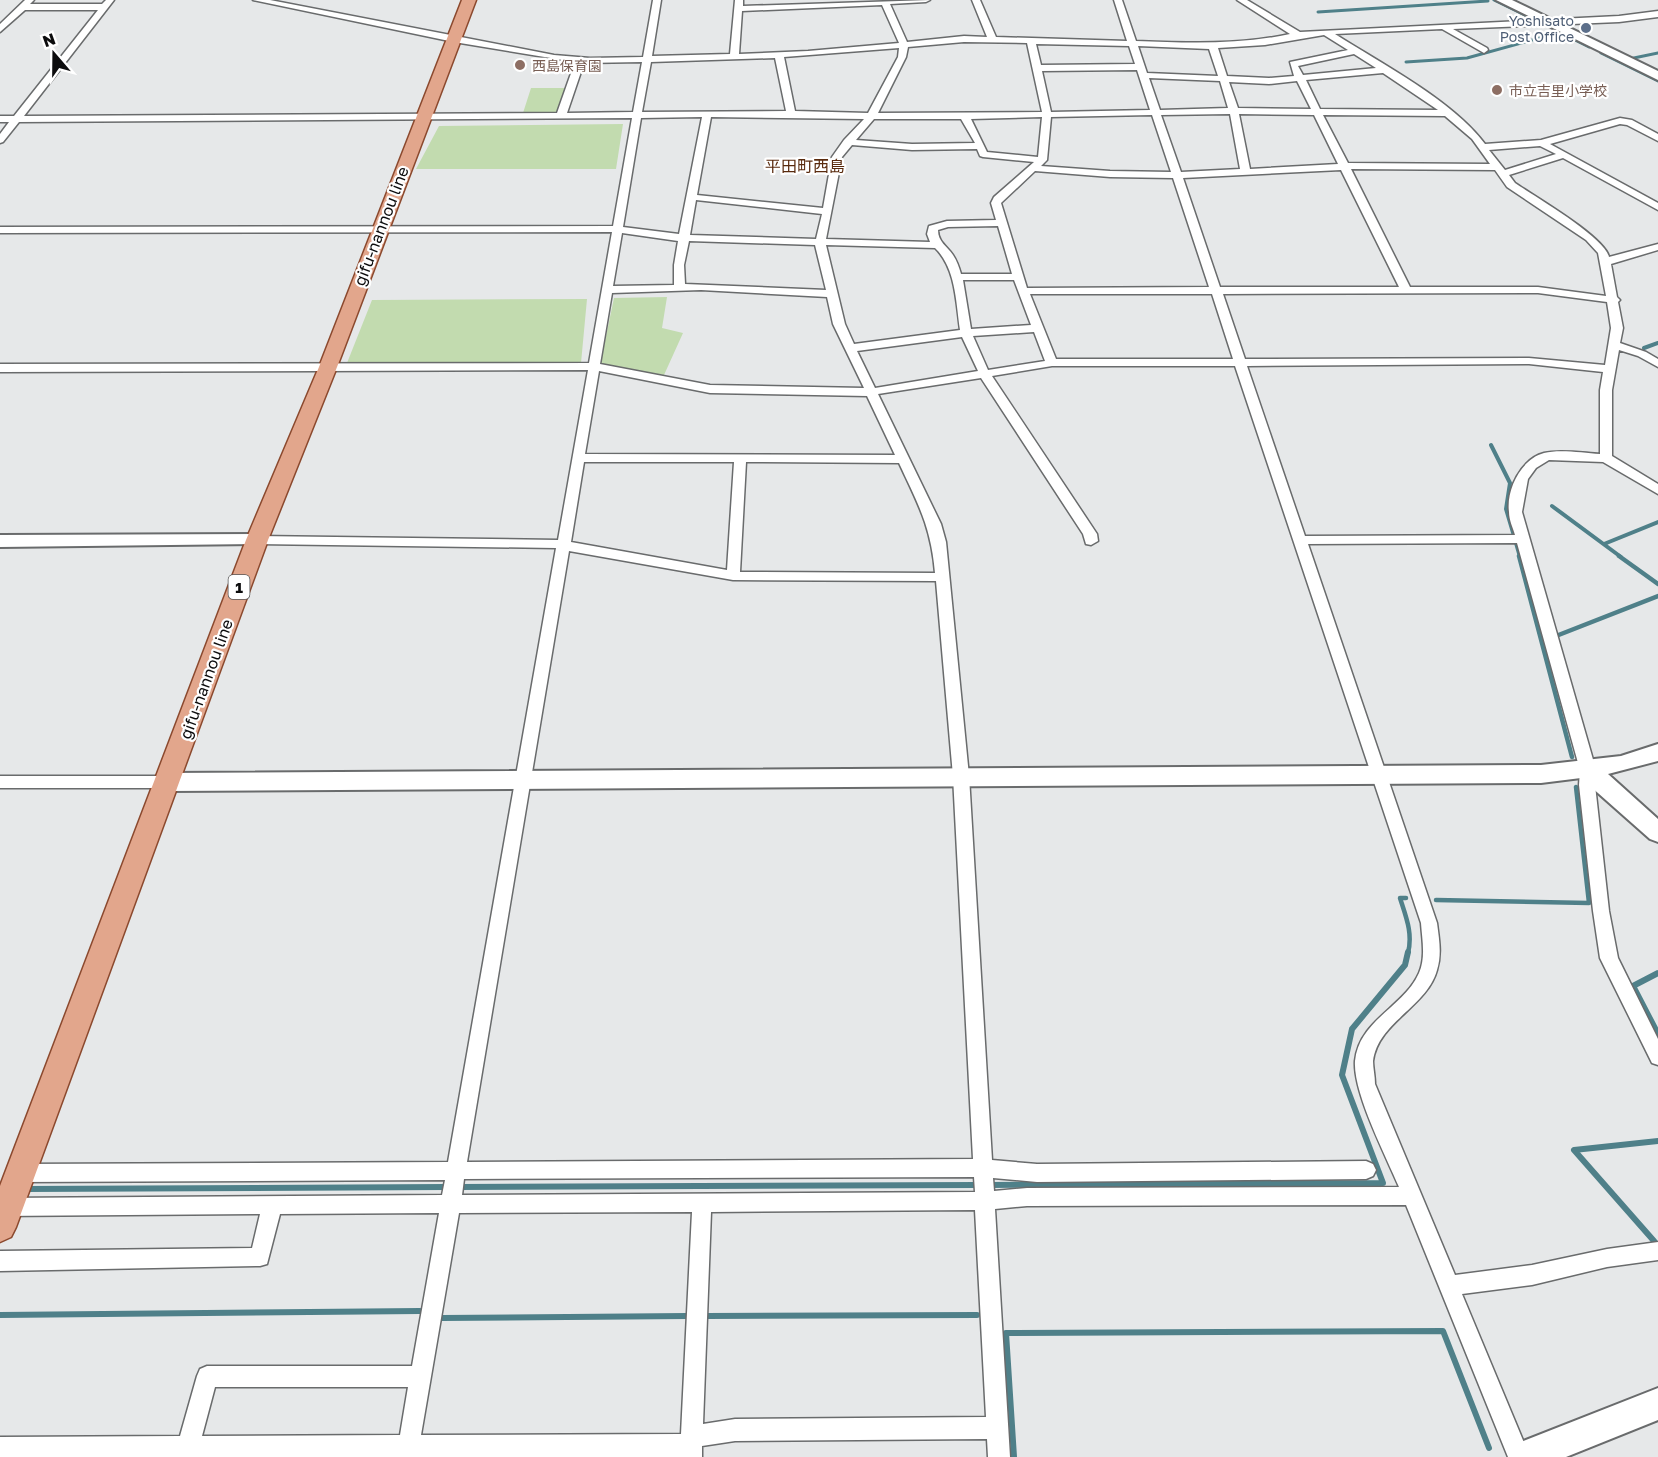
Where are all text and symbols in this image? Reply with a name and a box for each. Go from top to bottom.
place label: Yoshisato Post Office [1500,12,1574,45]
marker: Yoshisato Post Office [1579,21,1593,35]
north arrow [24,24,84,84]
text: N [40,28,58,51]
place label: 西島保育園 [532,57,602,74]
marker: 西島保育園 [513,58,527,72]
place label: 市立吉里小学校 [1509,82,1607,99]
marker: 市立吉里小学校 [1490,83,1504,97]
district label: 平田町西島 [765,156,845,176]
street label: gifu-nannou line [349,164,413,288]
road number: 1 [228,575,250,599]
street label: gifu-nannou line [175,616,237,742]

